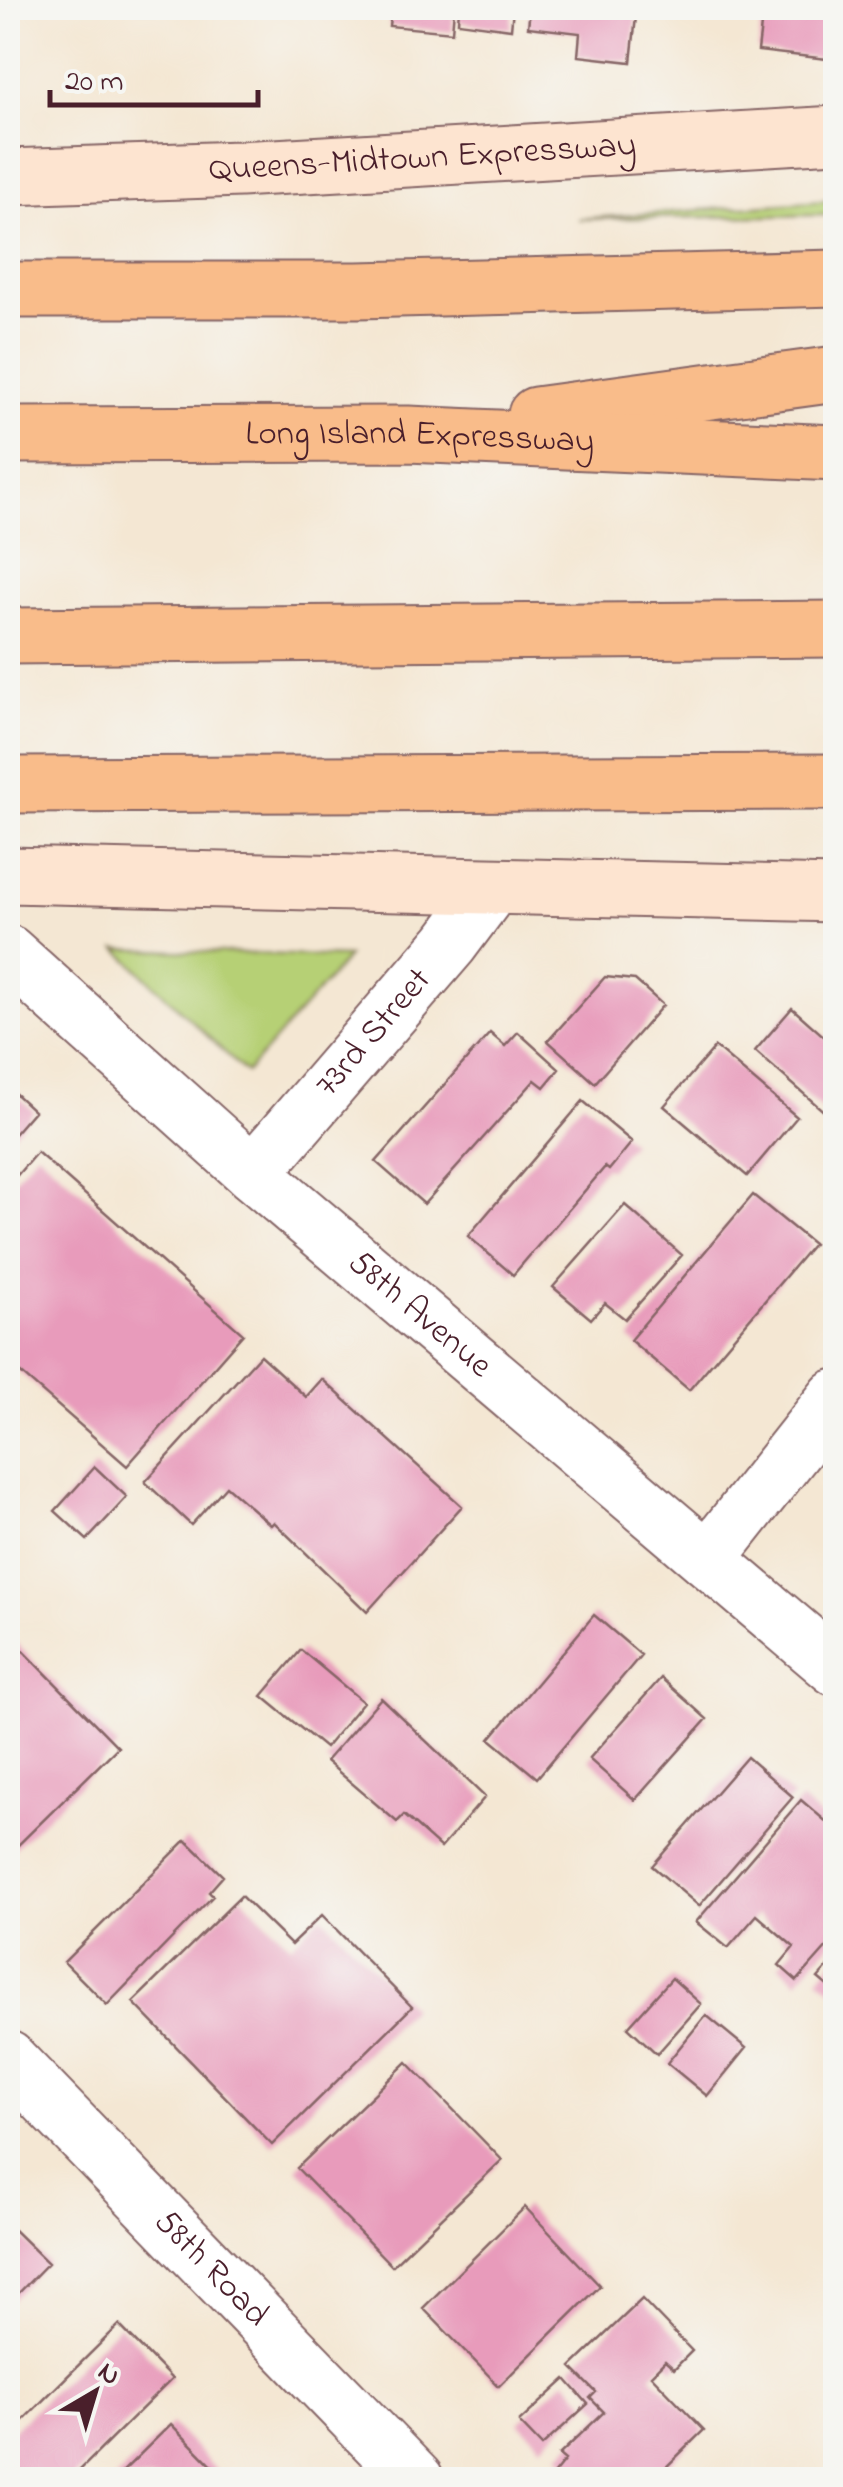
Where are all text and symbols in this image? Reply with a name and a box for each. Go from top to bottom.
scale bar [50,45,258,107]
text: 20 m [65,61,124,105]
street label: Queens-Midtown Expressway [208,120,638,196]
street label: Long Island Expressway [245,408,595,468]
street label: 73rd Street [303,957,444,1109]
street label: 58th Avenue [337,1238,503,1391]
street label: 58th Road [142,2198,280,2339]
north arrow [45,2342,145,2442]
text: N [88,2353,128,2397]

